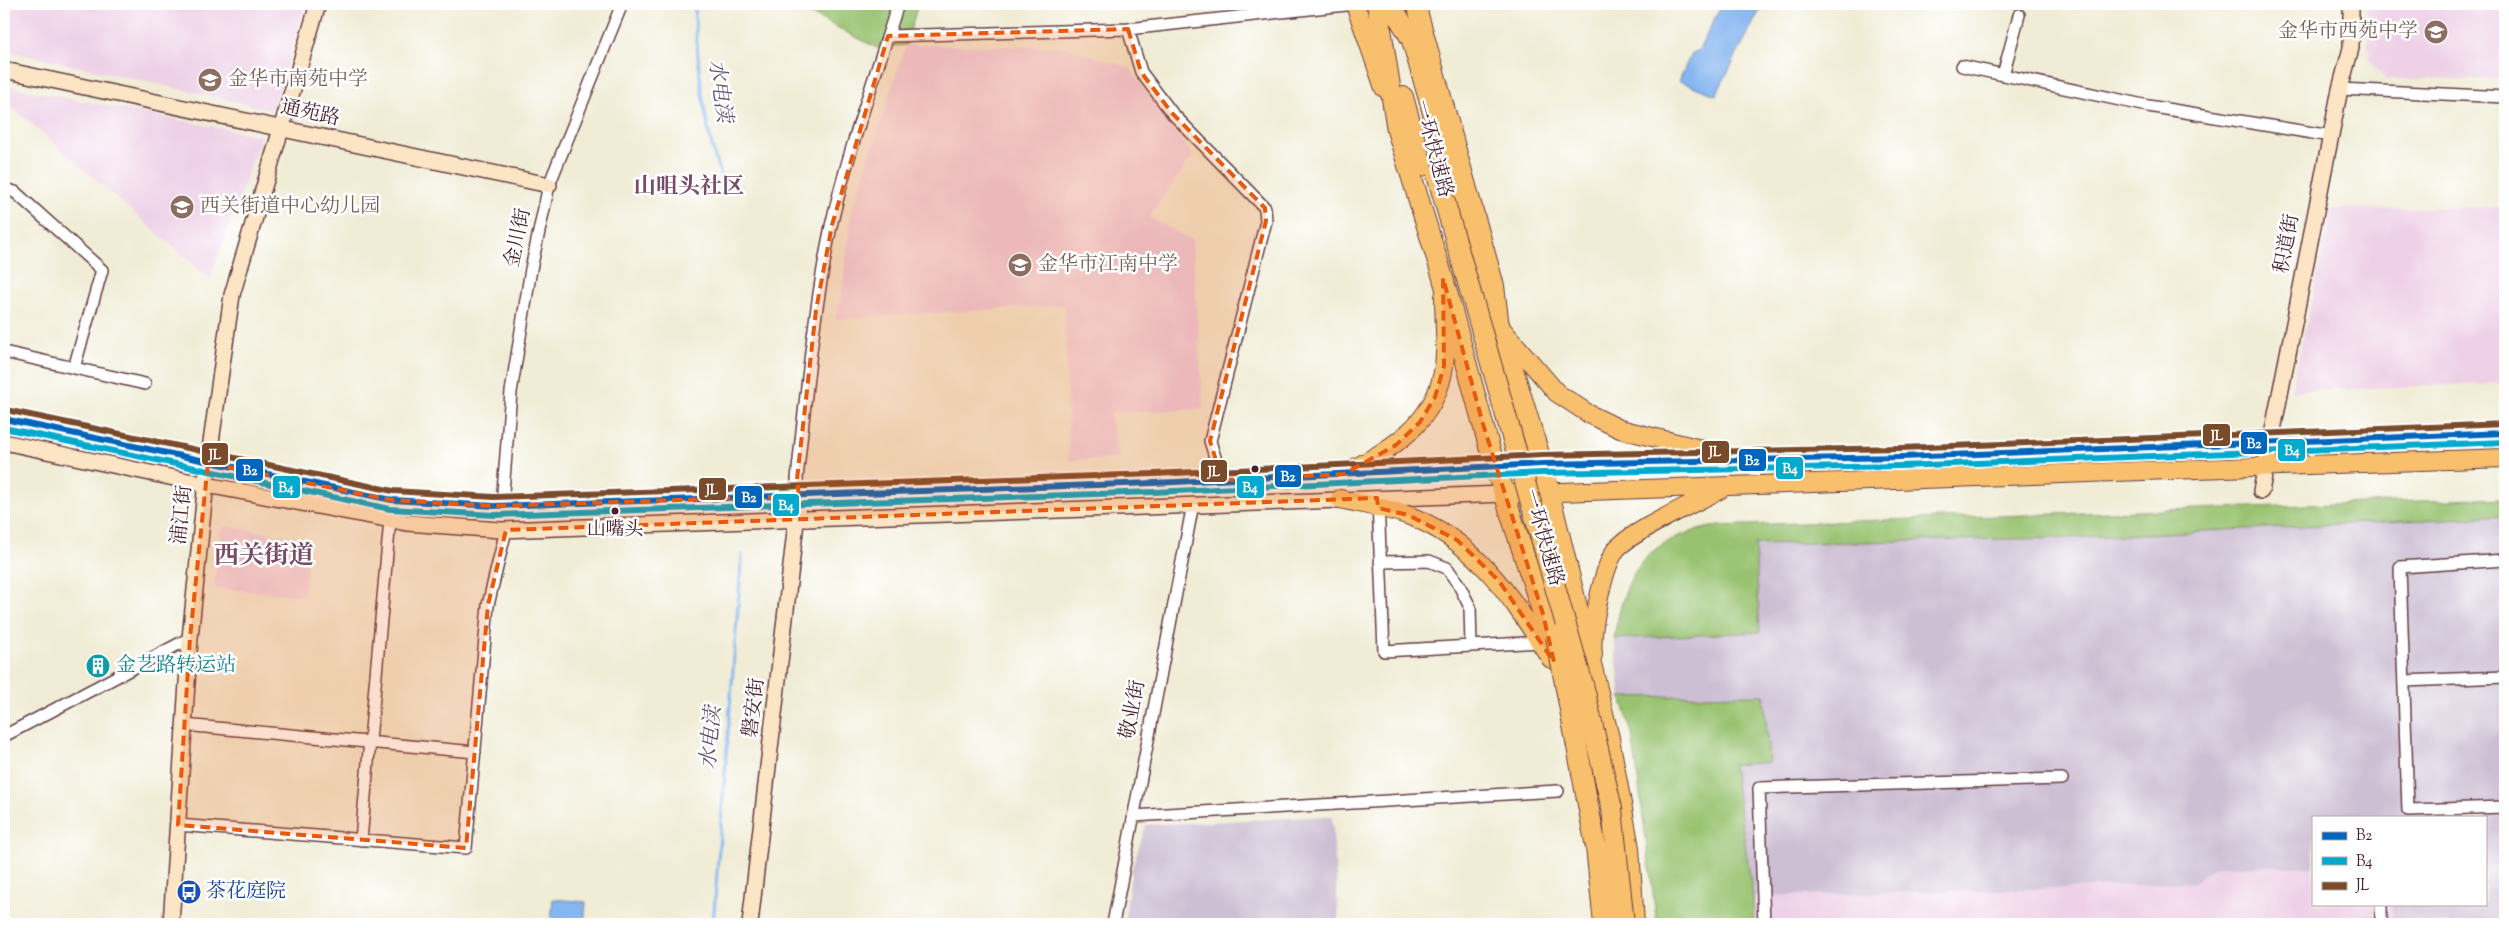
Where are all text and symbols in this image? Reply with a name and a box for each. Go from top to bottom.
place label: 金华市西苑中学 [2278,18,2418,47]
school or university icon: 金华市西苑中学 [2423,19,2449,45]
water label: 水电渎 [700,58,739,127]
place label: 金华市南苑中学 [228,66,368,95]
school or university icon: 金华市南苑中学 [197,67,223,93]
street label: 通苑路 [278,94,342,134]
street label: 一环快速路 [1405,97,1459,201]
district label: 山咀头社区 [634,172,744,204]
place label: 西关街道中心幼儿园 [200,193,380,222]
school or university icon: 西关街道中心幼儿园 [169,194,195,220]
street label: 金川街 [499,206,539,270]
street label: 积道街 [2268,212,2308,276]
place label: 金华市江南中学 [1038,251,1178,280]
school or university icon: 金华市江南中学 [1007,252,1033,278]
line badge: JL [2202,423,2231,447]
text: JL [2210,427,2224,447]
line badge: B2 [2240,431,2268,455]
text: B2 [2246,435,2262,455]
line badge: B4 [2277,438,2306,462]
line badge: JL [1701,440,1730,464]
line badge: JL [201,442,229,466]
text: B4 [2284,442,2300,462]
text: JL [1708,443,1722,463]
text: JL [208,446,222,466]
line badge: B2 [1738,448,1767,472]
text: B2 [1744,452,1760,472]
line badge: B4 [1775,456,1804,480]
line badge: B2 [235,458,264,482]
line badge: JL [1200,459,1228,483]
text: B4 [1782,460,1798,480]
text: B2 [242,462,258,482]
text: JL [1207,463,1221,483]
unlabelled marker [1250,464,1260,474]
line badge: B2 [1274,464,1302,488]
text: B2 [1280,468,1296,488]
line badge: B4 [272,475,301,499]
line badge: B4 [1236,475,1265,499]
line badge: JL [698,477,727,501]
text: B4 [278,479,294,499]
text: B4 [1242,479,1258,499]
text: JL [705,481,719,501]
street label: 浦江街 [165,484,201,546]
line badge: B2 [734,485,763,509]
street label: 一环快速路 [1514,486,1570,590]
text: B2 [741,489,757,509]
line badge: B4 [772,493,800,517]
text: B4 [778,497,794,517]
marker: 山嘴头 [610,506,620,516]
place label: 山嘴头 [586,517,644,544]
district label: 西关街道 [214,539,314,575]
place label: 金艺路转运站 [116,652,236,681]
building icon: 金艺路转运站 [85,653,111,679]
street label: 磐安街 [737,676,773,740]
street label: 敬业街 [1114,678,1154,742]
water label: 水电渎 [694,702,730,771]
legend [2312,816,2486,906]
text: B2 [2356,826,2372,847]
text: B4 [2356,852,2373,873]
text: JL [2355,876,2369,897]
place label: 茶花庭院 [206,878,286,907]
bus stop icon: 茶花庭院 [176,879,202,905]

